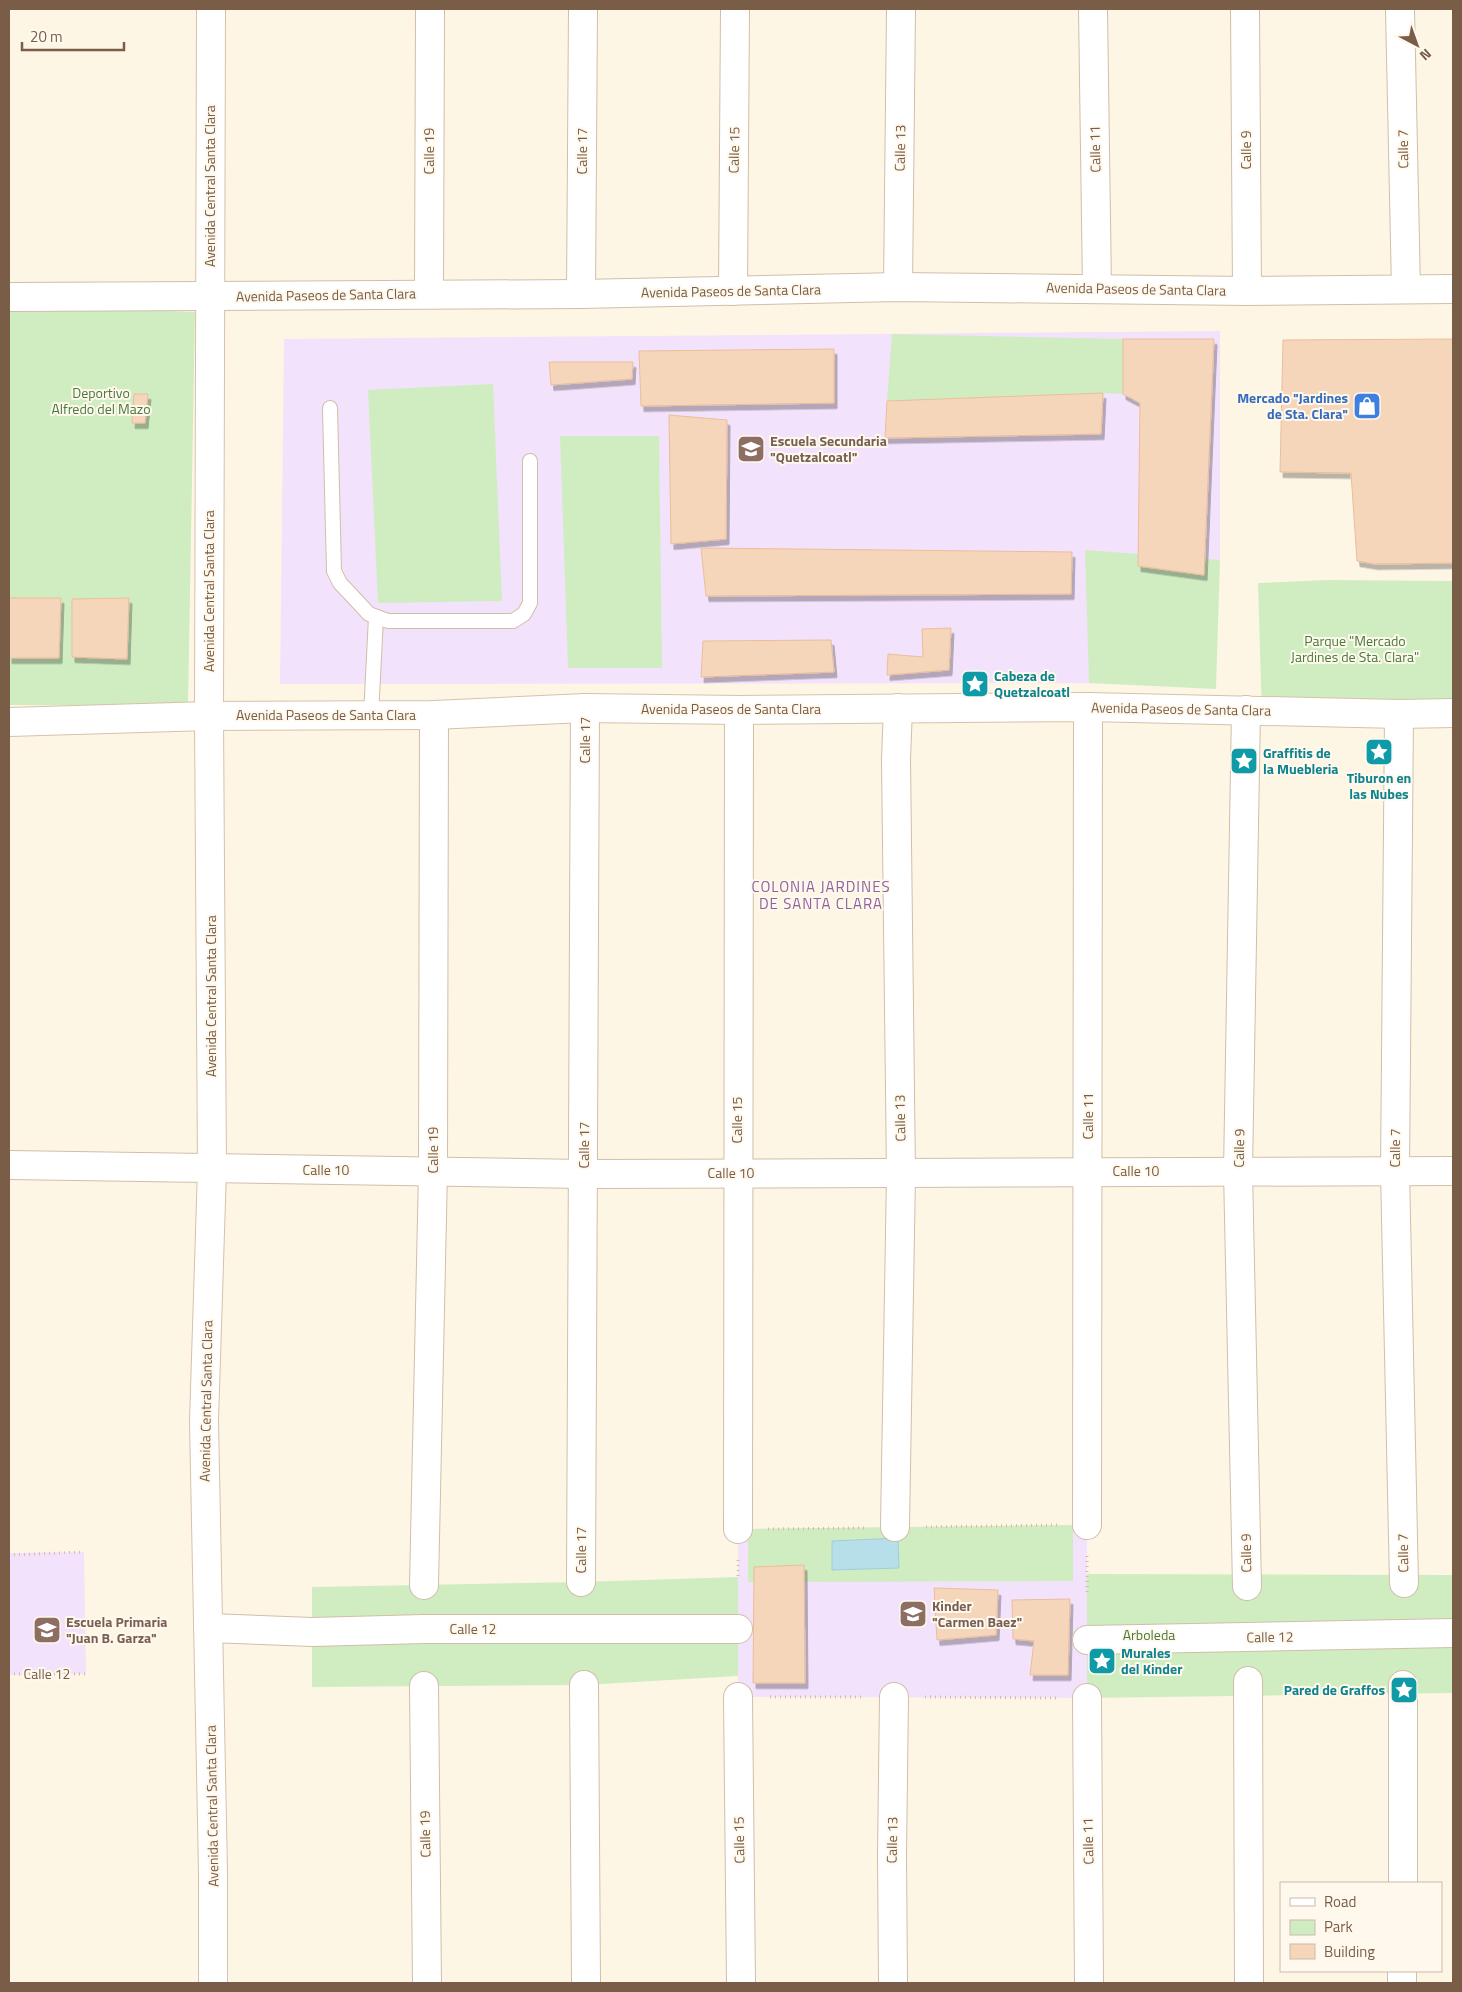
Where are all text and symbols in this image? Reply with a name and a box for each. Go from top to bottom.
scale bar [22,20,125,52]
north arrow [1392,20,1442,70]
text: 20 m [30,25,63,48]
text: N [1415,44,1436,66]
street label: Avenida Central Santa Clara [199,105,220,267]
street label: Calle 13 [889,124,910,172]
street label: Calle 11 [1084,125,1105,173]
street label: Calle 15 [723,126,744,174]
street label: Calle 19 [418,127,439,174]
street label: Calle 17 [571,128,592,174]
street label: Calle 7 [1392,129,1413,169]
street label: Calle 9 [1235,130,1256,170]
street label: Avenida Paseos de Santa Clara [1046,276,1226,301]
street label: Avenida Paseos de Santa Clara [641,278,821,303]
street label: Avenida Paseos de Santa Clara [236,282,416,307]
park label: Deportivo Alfredo del Mazo [51,382,151,419]
place label: Mercado "Jardines de Sta. Clara" [1237,387,1348,424]
shop icon: Mercado "Jardines de Sta. Clara" [1352,391,1382,421]
place label: Escuela Secundaria "Quetzalcoatl" [770,430,887,467]
school or university icon: Escuela Secundaria "Quetzalcoatl" [736,434,766,464]
street label: Avenida Central Santa Clara [198,510,219,672]
park label: Parque "Mercado Jardines de Sta. Clara" [1291,630,1419,667]
place label: Cabeza de Quetzalcoatl [994,665,1070,702]
place icon: Cabeza de Quetzalcoatl [960,669,990,699]
street label: Avenida Paseos de Santa Clara [1091,696,1271,721]
street label: Avenida Paseos de Santa Clara [641,698,821,719]
street label: Avenida Paseos de Santa Clara [236,704,416,725]
street label: Calle 17 [574,717,595,763]
place icon: Tiburon en las Nubes [1364,737,1394,767]
place label: Graffitis de la Muebleria [1263,742,1338,779]
place icon: Graffitis de la Muebleria [1229,746,1259,776]
place label: Tiburon en las Nubes [1347,767,1411,804]
district label: COLONIA JARDINES DE SANTA CLARA [751,875,891,915]
street label: Avenida Central Santa Clara [200,915,221,1077]
street label: Calle 11 [1077,1093,1098,1139]
street label: Calle 13 [889,1094,910,1142]
street label: Calle 15 [726,1096,747,1143]
street label: Calle 17 [573,1122,594,1168]
street label: Calle 19 [422,1126,443,1173]
street label: Calle 9 [1228,1128,1249,1168]
street label: Calle 7 [1384,1128,1405,1168]
street label: Calle 10 [303,1159,350,1180]
street label: Calle 10 [1113,1160,1160,1181]
street label: Calle 10 [708,1162,755,1183]
street label: Avenida Central Santa Clara [194,1320,217,1482]
street label: Calle 17 [570,1527,591,1573]
street label: Calle 9 [1235,1533,1256,1573]
street label: Calle 7 [1392,1533,1413,1573]
place label: Kinder "Carmen Baez" [932,1595,1022,1632]
school or university icon: Kinder "Carmen Baez" [898,1599,928,1629]
place label: Escuela Primaria "Juan B. Garza" [66,1611,167,1648]
school or university icon: Escuela Primaria "Juan B. Garza" [32,1615,62,1645]
street label: Calle 12 [450,1618,496,1639]
park label: Arboleda [1123,1624,1175,1645]
street label: Calle 12 [1246,1626,1294,1647]
place label: Murales del Kinder [1121,1642,1182,1679]
place icon: Murales del Kinder [1087,1646,1117,1676]
street label: Calle 12 [24,1663,70,1684]
place icon: Pared de Graffos [1389,1675,1419,1705]
place label: Pared de Graffos [1284,1679,1385,1700]
street label: Avenida Central Santa Clara [200,1725,223,1887]
street label: Calle 19 [414,1810,435,1858]
street label: Calle 15 [728,1816,749,1864]
street label: Calle 13 [881,1816,902,1864]
street label: Calle 11 [1077,1817,1098,1865]
legend [1280,1882,1442,1972]
text: Road [1324,1890,1356,1913]
text: Park [1324,1915,1353,1938]
text: Building [1324,1940,1375,1963]

